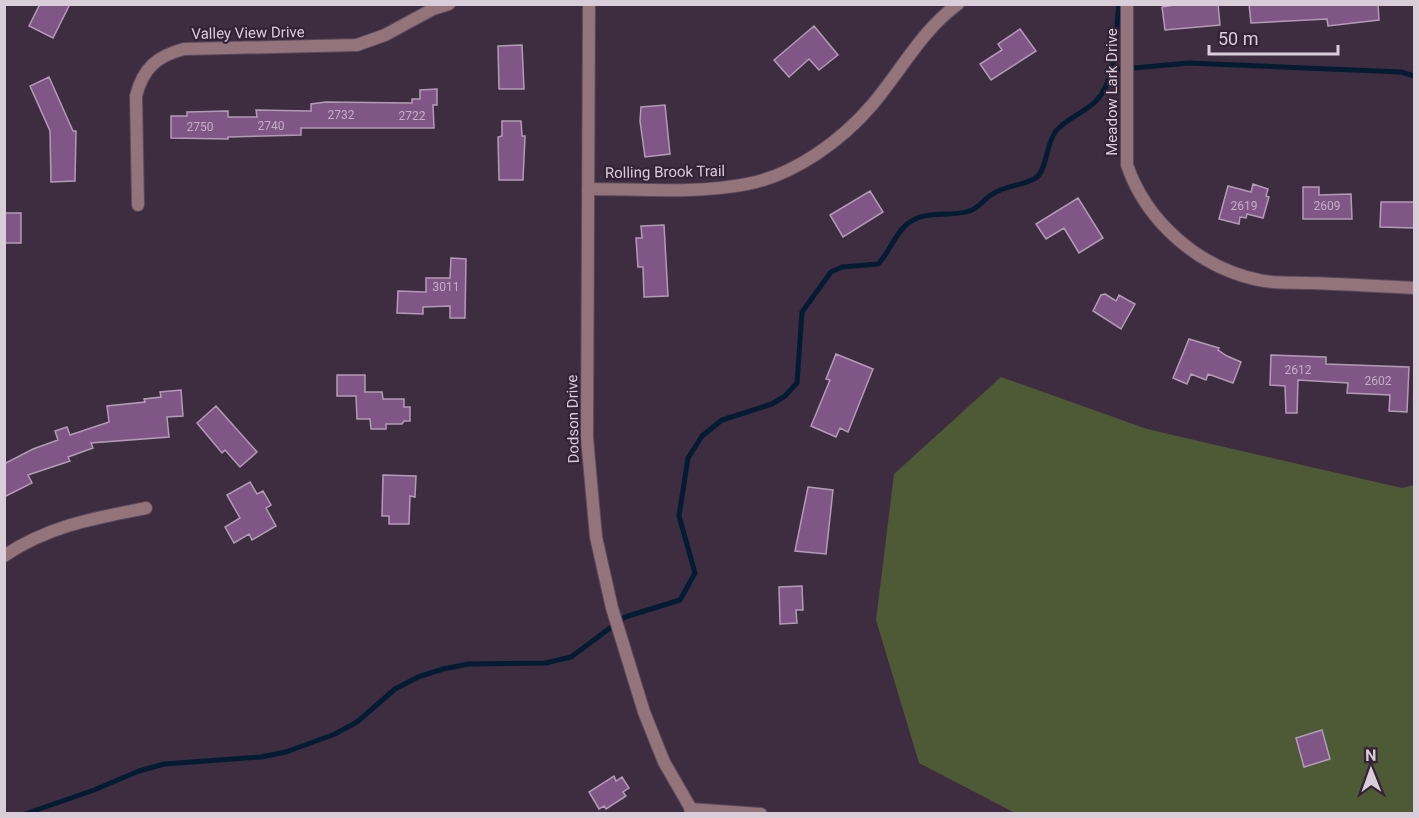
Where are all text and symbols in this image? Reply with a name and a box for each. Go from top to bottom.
scale bar [1209,18,1338,56]
street label: Valley View Drive [191,23,305,43]
street label: Meadow Lark Drive [1103,28,1121,156]
text: 50 m [1218,28,1258,49]
house number: 2732 [328,108,355,122]
house number: 2722 [399,109,426,123]
house number: 2740 [258,119,285,133]
house number: 2750 [187,120,214,134]
street label: Rolling Brook Trail [605,162,725,182]
house number: 2619 [1231,199,1257,213]
house number: 2609 [1314,199,1340,213]
house number: 3011 [433,280,459,294]
house number: 2612 [1285,363,1312,377]
street label: Dodson Drive [563,374,583,464]
house number: 2602 [1365,374,1392,388]
north arrow [1341,740,1401,800]
text: N [1365,746,1377,765]

